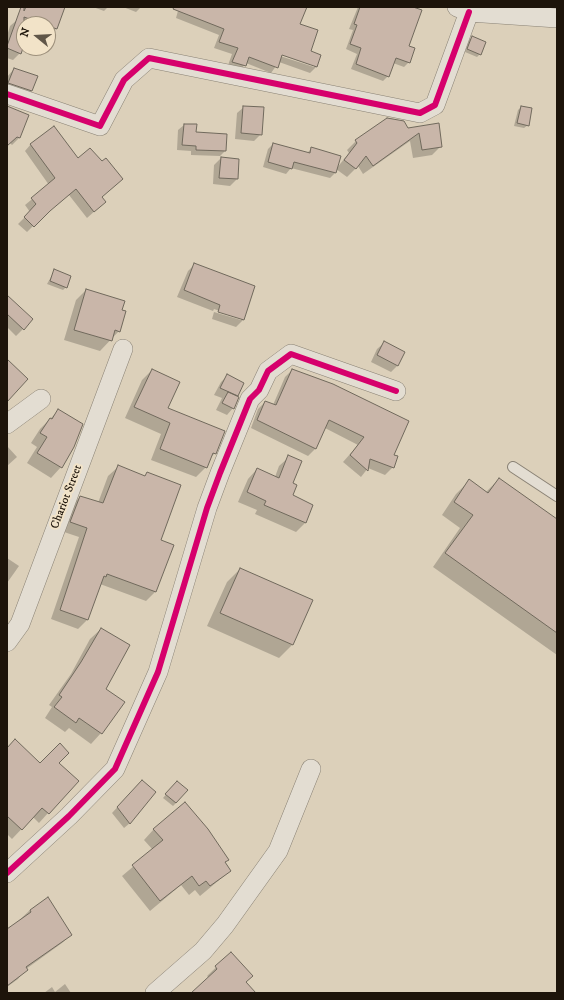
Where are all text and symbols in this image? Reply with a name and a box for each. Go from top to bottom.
north arrow [16,16,56,56]
text: N [17,26,34,39]
street label: Chariot Street [48,463,86,531]

